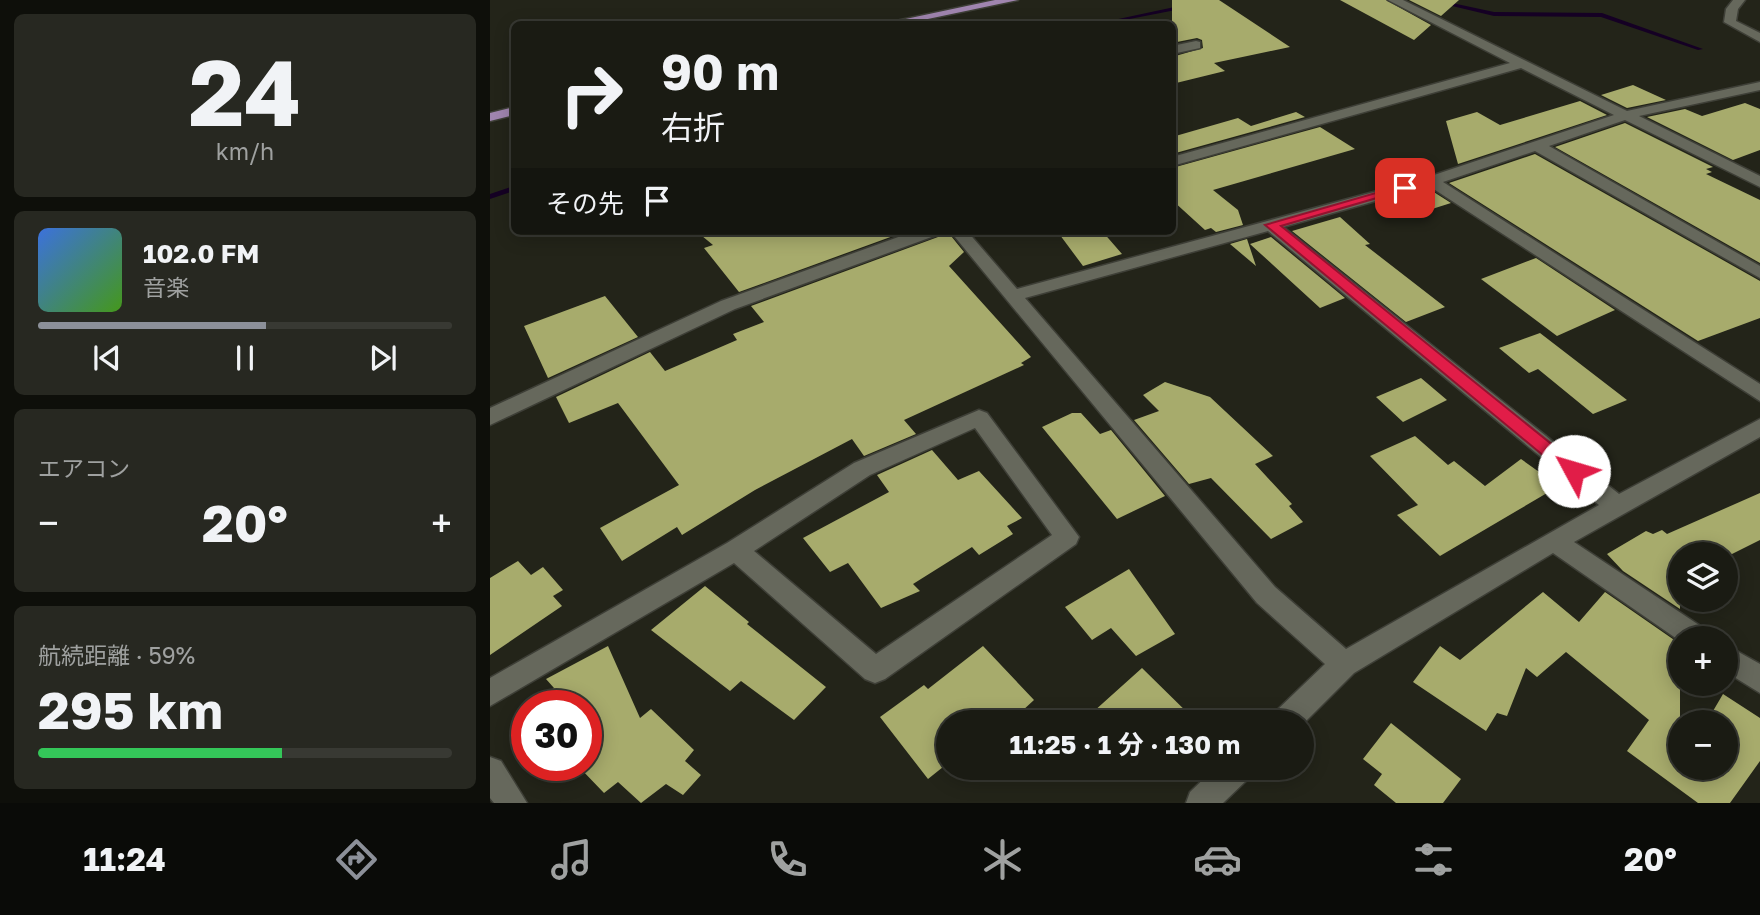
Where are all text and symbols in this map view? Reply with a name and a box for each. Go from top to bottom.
text: 24 [189,37,301,146]
text: 90 m [661,42,779,101]
icon: right [546,49,637,140]
text: 右折 [661,108,725,146]
text: km/h [216,137,274,165]
pin [1375,158,1435,218]
icon: arrive [1386,169,1424,207]
icon: arrive [638,182,676,220]
text: その先 [546,188,624,219]
text: 102.0 FM [143,238,259,269]
text: 音楽 [143,273,189,301]
icon: previous [88,339,126,377]
icon: pause [226,339,264,377]
icon: next [364,339,402,377]
position arrow [1537,434,1611,508]
text: エアコン [38,454,130,482]
text: 20° [202,491,288,553]
text: − [38,500,59,545]
text: + [431,500,452,545]
map controls [1668,542,1738,780]
button: layers [1668,542,1738,612]
button: + [1668,626,1738,696]
text: 航続距離 · 59% [38,641,195,669]
text: 295 km [38,678,223,740]
speed limit sign: 30 [511,690,602,781]
button: − [1668,710,1738,780]
text: 11:25 · 1 分 · 130 m [1010,729,1240,760]
icon: directions [332,835,381,884]
icon: music [547,835,596,884]
icon: phone [763,835,812,884]
icon: climate [978,835,1027,884]
icon: car [1193,835,1242,884]
icon: filters [1409,835,1458,884]
text: 11:24 [83,840,166,878]
text: 20° [1624,840,1677,878]

